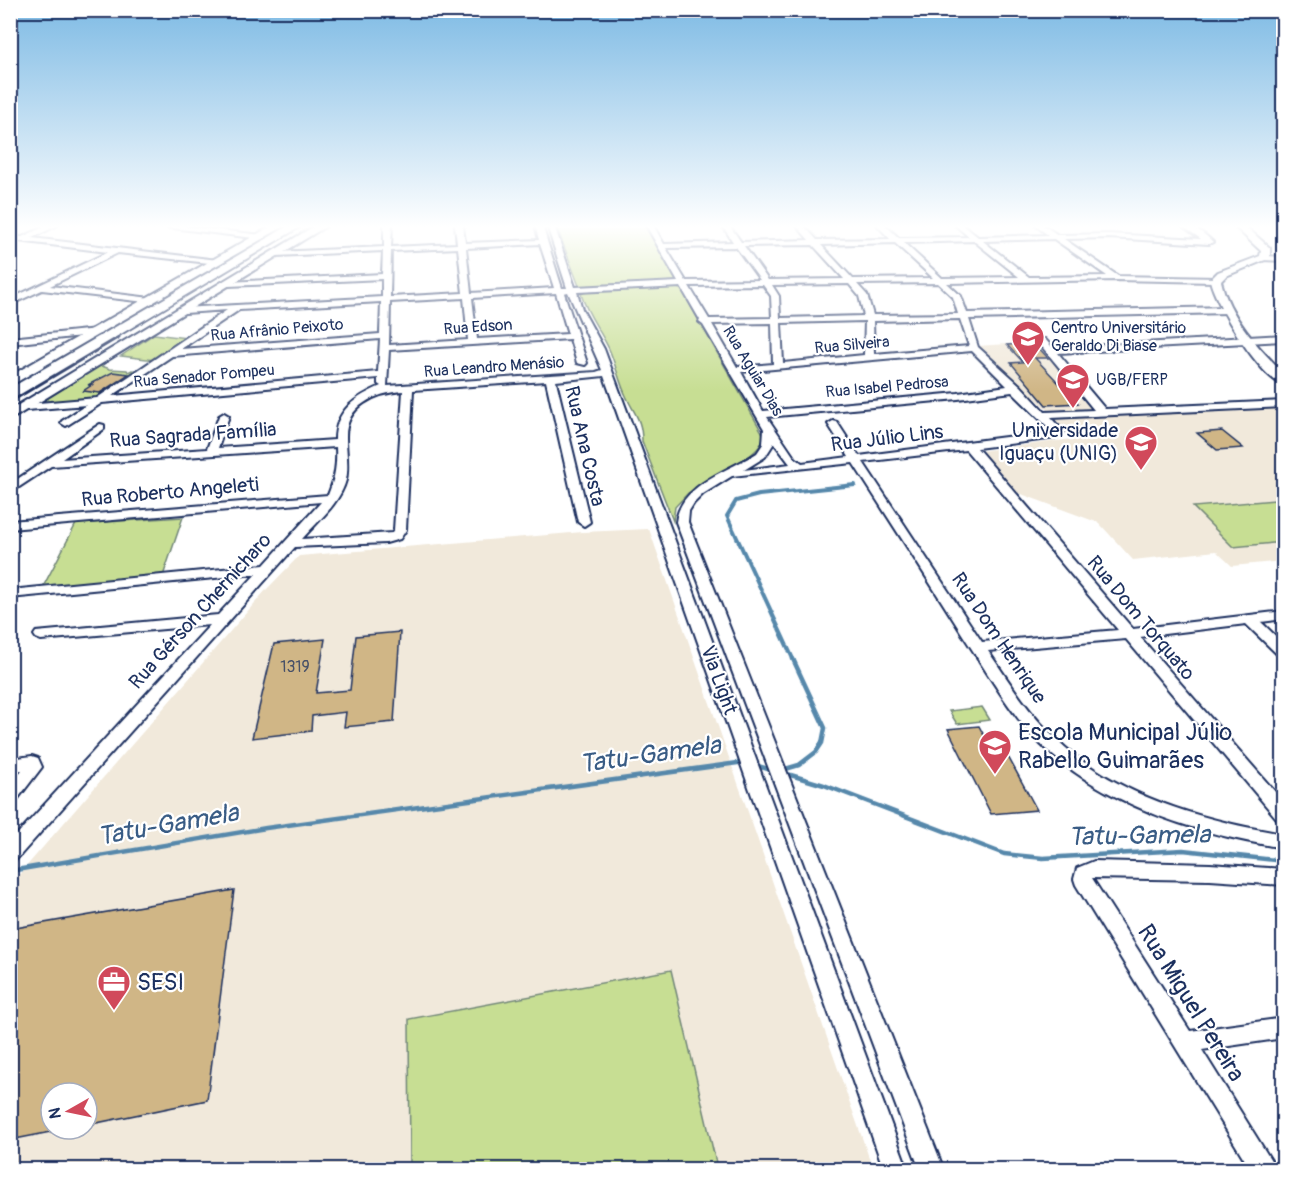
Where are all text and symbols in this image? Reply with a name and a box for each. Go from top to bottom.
street label: Rua Afrânio Peixoto [210,314,345,346]
street label: Rua Edson [443,315,513,339]
place label: Centro Universitário Geraldo Di Biase [1051,318,1186,356]
school or university icon: Centro Universitário Geraldo Di Biase [1010,319,1046,366]
street label: Rua Aguiar Dias [718,322,788,420]
street label: Rua Silveira [814,332,890,358]
street label: Rua Leandro Menásio [423,352,565,382]
street label: Rua Senador Pompeu [133,360,275,392]
school or university icon: UGB/FERP [1055,362,1091,409]
place label: UGB/FERP [1096,370,1168,390]
street label: Rua Isabel Pedrosa [825,372,949,402]
street label: Rua Ana Costa [559,383,611,509]
street label: Rua Sagrada Família [109,417,277,453]
place label: Universidade Iguaçu (UNIG) [999,418,1118,466]
street label: Rua Júlio Lins [829,419,945,457]
school or university icon: Universidade Iguaçu (UNIG) [1123,424,1159,471]
street label: Rua Roberto Angeleti [80,472,260,512]
street label: Rua Gérson Chernicharo [123,528,277,694]
street label: Rua Dom Torquato [1082,551,1201,686]
street label: Rua Dom Henrique [946,568,1052,708]
street label: Via Light [695,642,743,719]
house number: 1319 [280,657,310,677]
place label: Escola Municipal Júlio Rabello Guimarães [1018,718,1232,775]
school or university icon: Escola Municipal Júlio Rabello Guimarães [977,728,1013,775]
water label: Tatu-Gamela [577,729,725,781]
water label: Tatu-Gamela [95,797,243,853]
water label: Tatu-Gamela [1068,819,1212,853]
street label: Rua Miguel Pereira [1131,919,1251,1087]
office icon: SESI [96,964,132,1011]
place label: SESI [137,968,184,997]
north arrow [39,1081,99,1141]
text: N [44,1106,66,1120]

